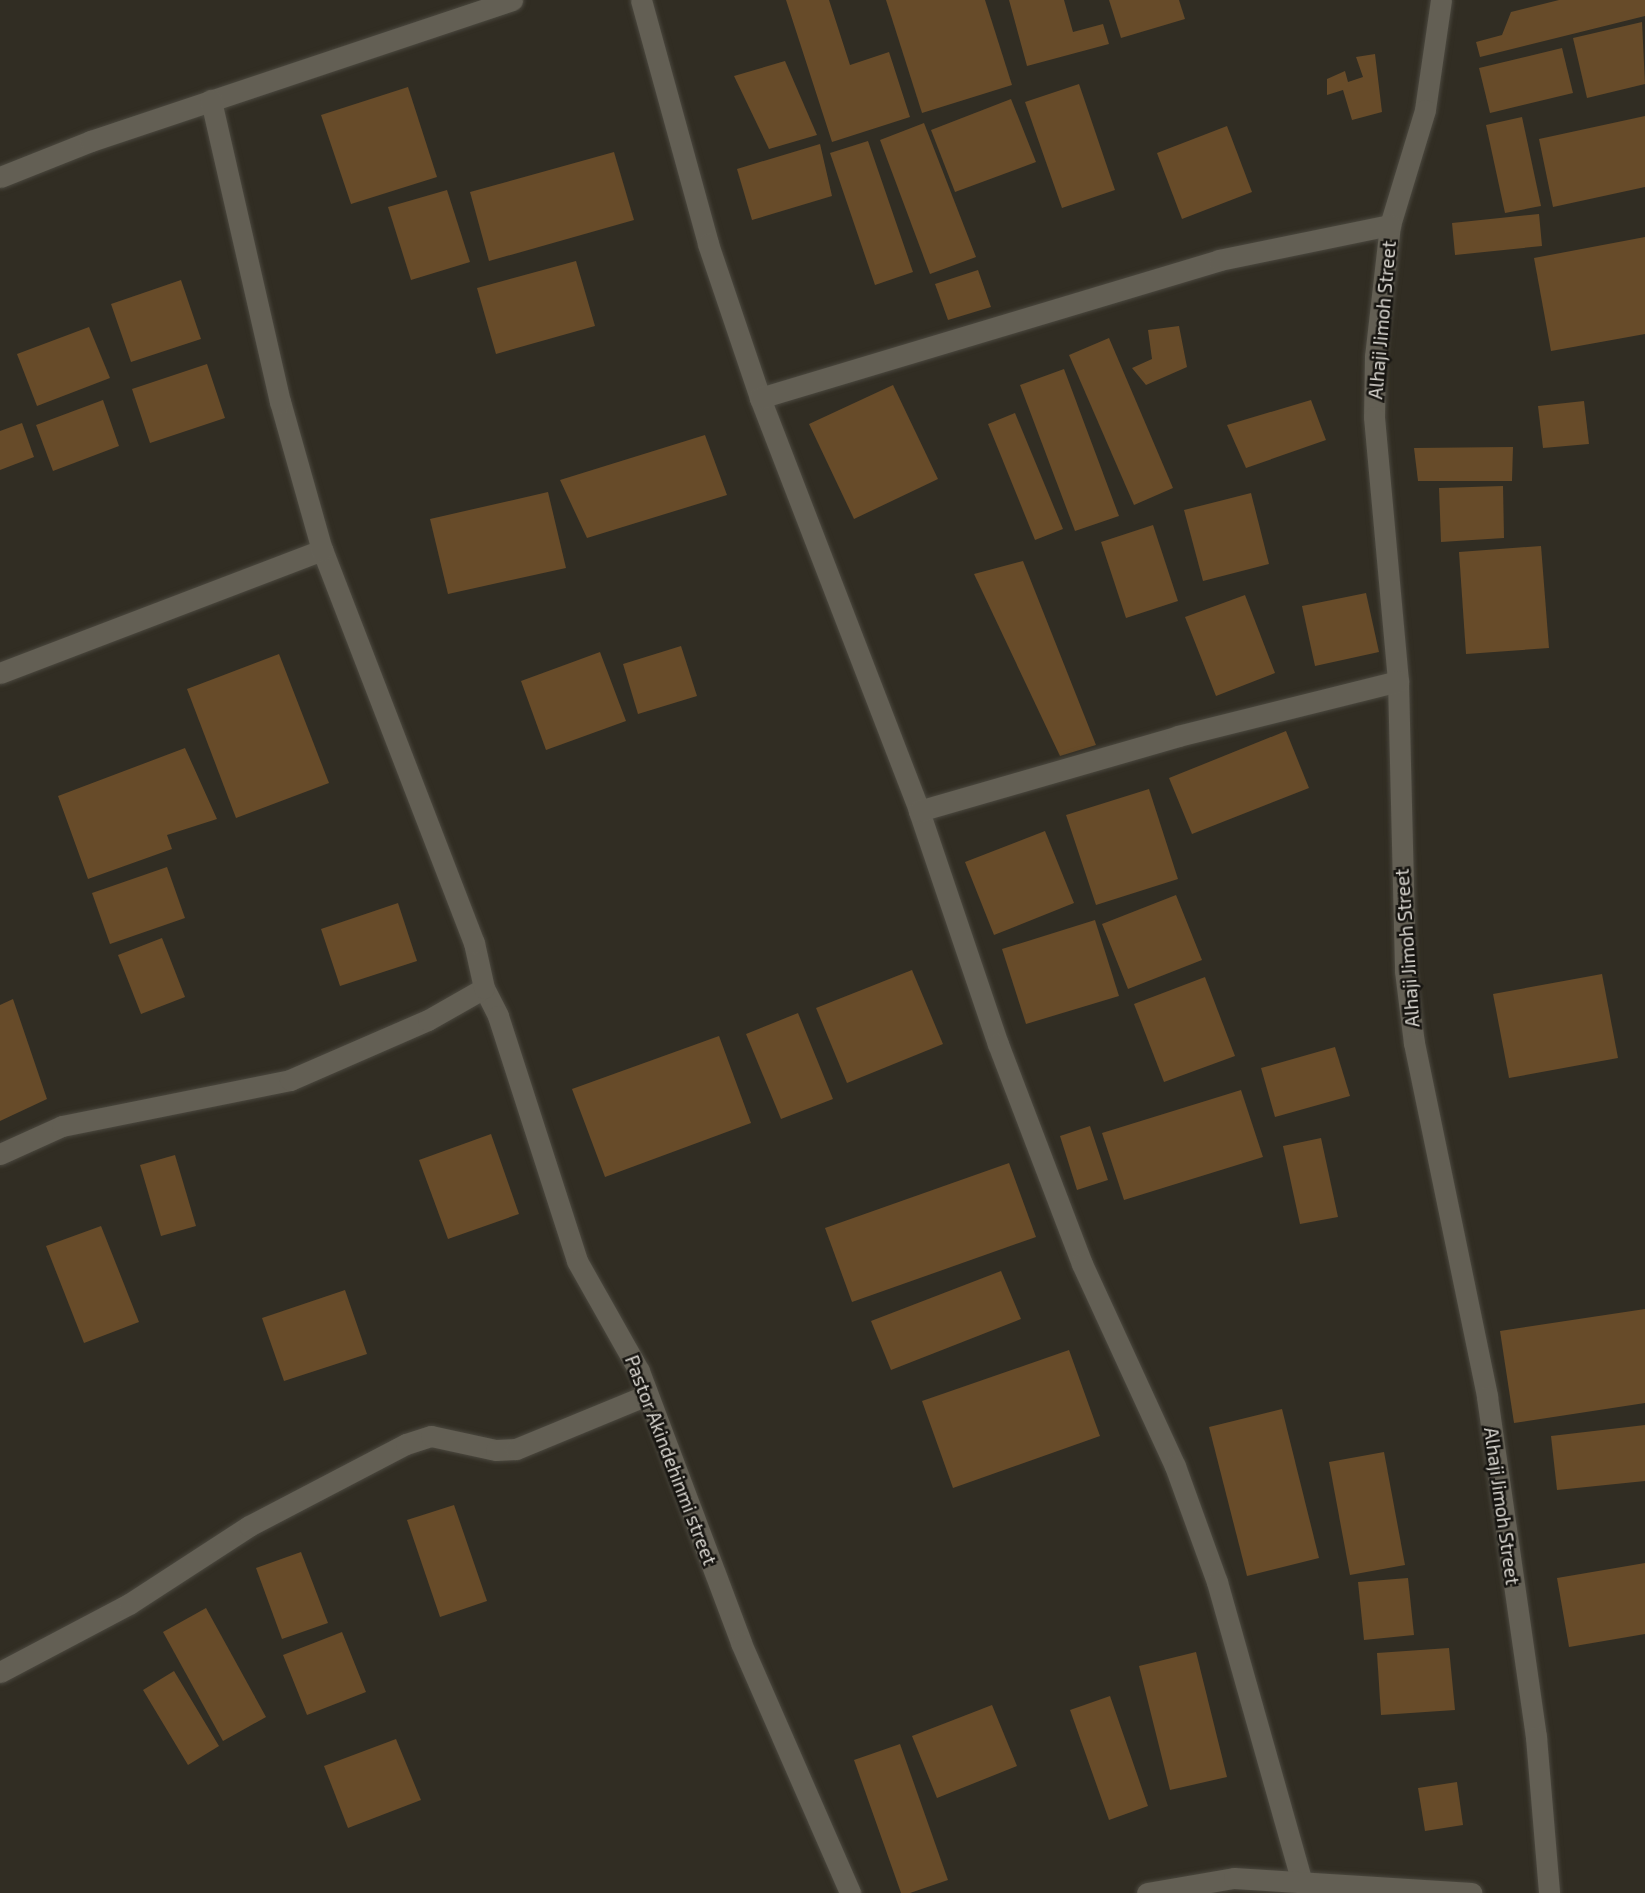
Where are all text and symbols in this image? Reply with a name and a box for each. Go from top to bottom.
street label: Alhaji Jimoh Street [1364,240,1400,400]
street label: Alhaji Jimoh Street [1390,868,1424,1028]
street label: Pastor Akindehinmi street [620,1351,722,1569]
street label: Alhaji Jimoh Street [1480,1426,1524,1586]

